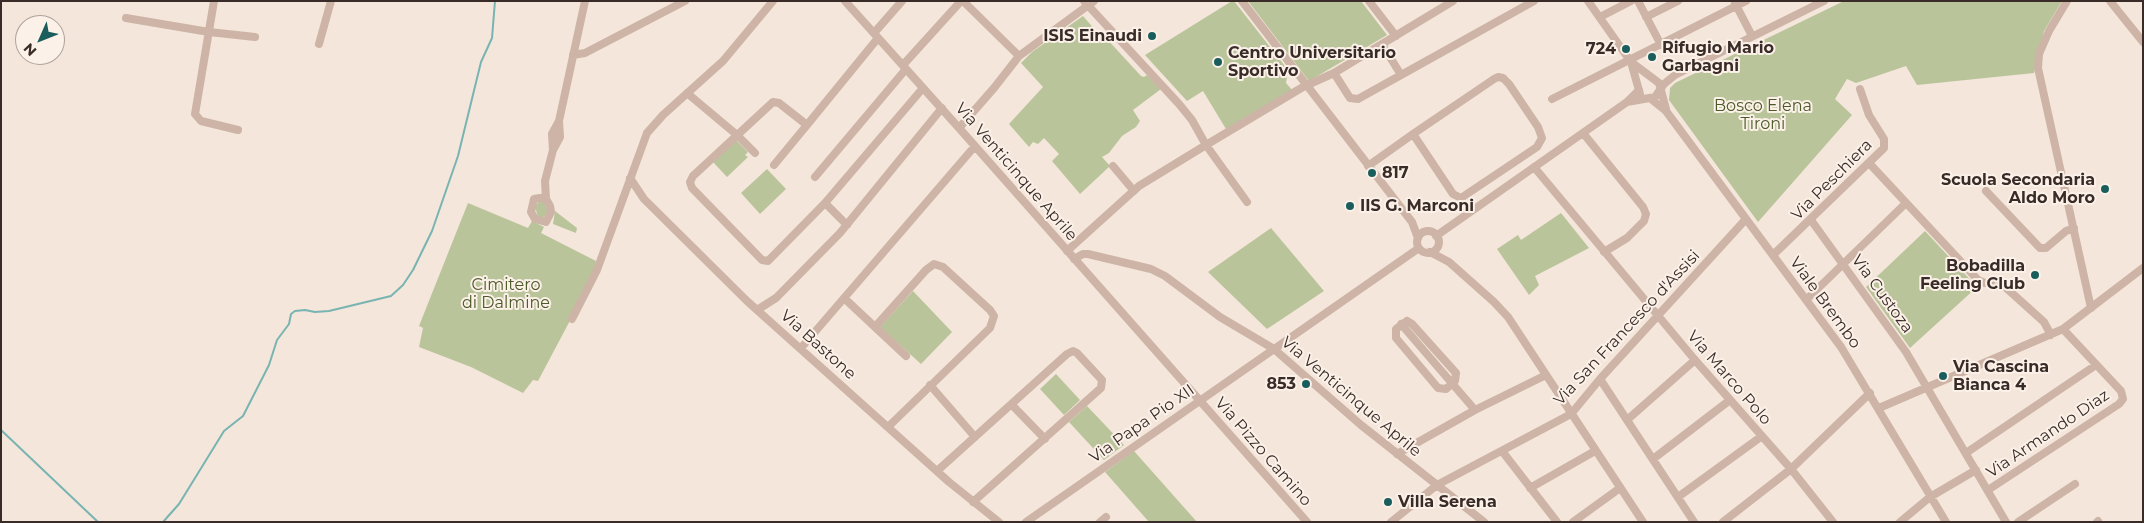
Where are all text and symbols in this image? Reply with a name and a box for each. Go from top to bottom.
north arrow [15,15,65,65]
place label: ISIS Einaudi [1043,26,1142,46]
marker: ISIS Einaudi [1146,30,1158,42]
place label: Rifugio Mario Garbagni [1662,38,1774,76]
text: N [20,39,40,60]
place label: 724 [1586,39,1616,59]
place label: Centro Universitario Sportivo [1228,43,1396,81]
marker: 724 [1620,43,1632,55]
marker: Rifugio Mario Garbagni [1646,51,1658,63]
marker: Centro Universitario Sportivo [1212,56,1224,68]
park label: Bosco Elena Tironi [1714,96,1812,134]
street label: Via Venticinque Aprile [951,99,1081,245]
street label: Via Peschiera [1788,136,1876,224]
place label: 817 [1382,163,1409,183]
marker: 817 [1366,167,1378,179]
place label: Scuola Secondaria Aldo Moro [1941,170,2095,208]
marker: Scuola Secondaria Aldo Moro [2099,183,2111,195]
place label: IIS G. Marconi [1360,196,1474,216]
marker: IIS G. Marconi [1344,200,1356,212]
street label: Via San Francesco d'Assisi [1550,246,1704,410]
street label: Via Custoza [1847,251,1917,337]
street label: Viale Brembo [1785,253,1865,353]
place label: Bobadilla Feeling Club [1920,256,2025,294]
marker: Bobadilla Feeling Club [2029,269,2041,281]
park label: Cimitero di Dalmine [462,275,550,313]
street label: Via Bastone [776,306,860,384]
street label: Via Marco Polo [1683,327,1775,429]
street label: Via Venticinque Aprile [1277,333,1425,461]
place label: Via Cascina Bianca 4 [1953,357,2049,395]
marker: Via Cascina Bianca 4 [1937,370,1949,382]
place label: 853 [1267,374,1296,394]
marker: 853 [1300,378,1312,390]
street label: Via Papa Pio XII [1086,381,1198,467]
street label: Via Armando Diaz [1983,386,2113,482]
street label: Via Pizzo Camino [1211,394,1315,510]
place label: Villa Serena [1398,492,1497,512]
marker: Villa Serena [1382,496,1394,508]

